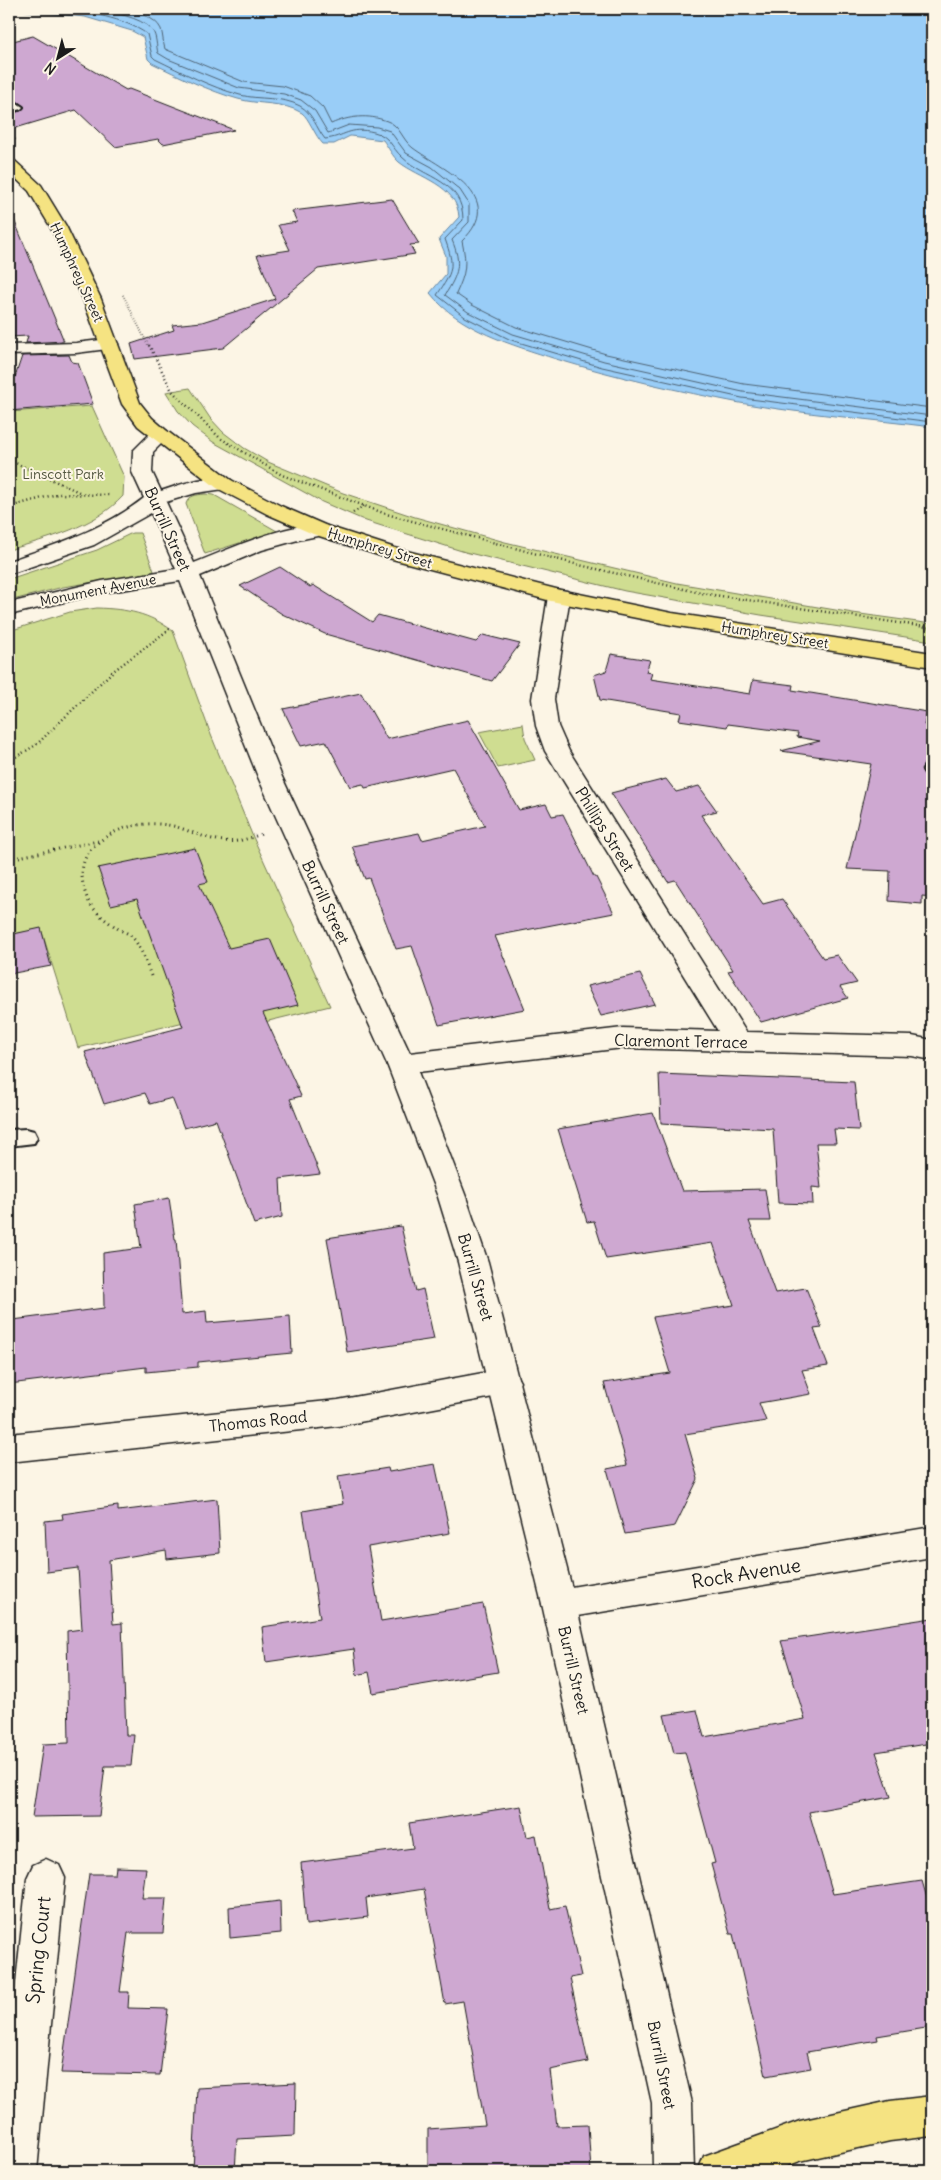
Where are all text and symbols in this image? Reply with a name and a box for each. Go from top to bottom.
north arrow [32,32,82,82]
text: N [41,58,60,79]
street label: Humphrey Street [46,219,108,325]
park label: Linscott Park [22,465,104,483]
street label: Burrill Street [141,484,196,575]
street label: Humphrey Street [326,524,435,572]
street label: Monument Avenue [38,570,158,610]
street label: Humphrey Street [720,618,830,652]
street label: Phillips Street [571,783,639,876]
street label: Burrill Street [298,857,354,948]
street label: Claremont Terrace [614,1030,748,1052]
street label: Burrill Street [454,1231,498,1324]
street label: Thomas Road [208,1406,308,1436]
street label: Rock Avenue [690,1553,802,1593]
street label: Burrill Street [554,1624,594,1717]
street label: Spring Court [20,1895,56,2005]
street label: Burrill Street [644,2019,681,2112]

